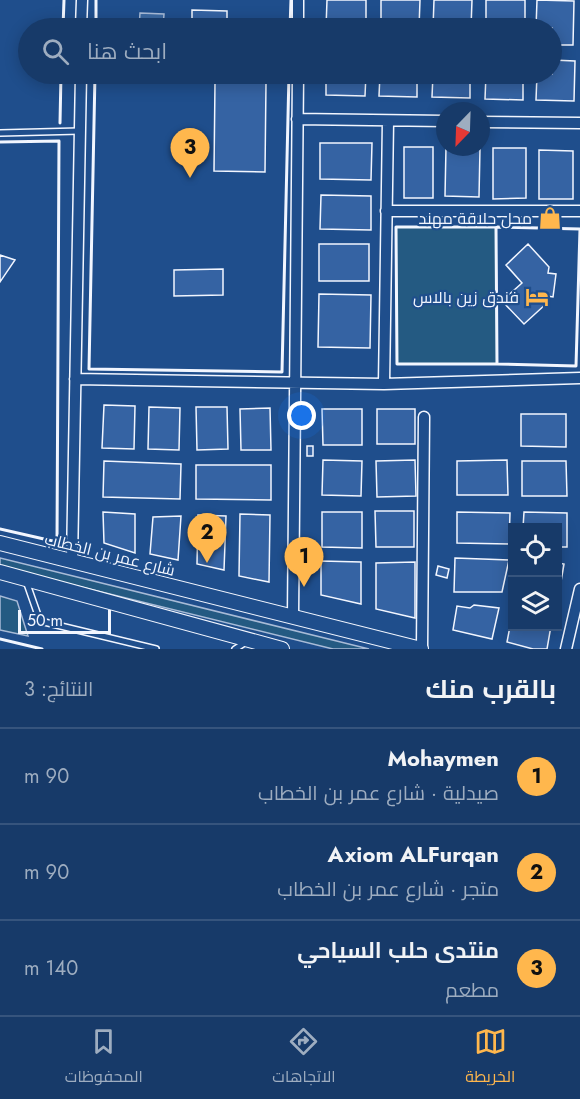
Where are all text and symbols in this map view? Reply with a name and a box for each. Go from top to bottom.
search box [18,18,562,84]
icon: search [39,35,72,68]
text: ابحث هنا [87,35,167,67]
north arrow [436,102,490,156]
pin: 3 [170,128,210,178]
shop icon: محل حلاقة مهند [537,205,563,231]
place label: محل حلاقة مهند [419,207,532,230]
hotel icon: فندق زين بالاس [524,284,550,310]
place label: فندق زين بالاس [413,286,519,309]
your location [287,401,316,430]
pin: 2 [188,514,226,563]
map controls [508,523,562,631]
button: locate [508,523,562,577]
street label: شارع عمر بن الخطاب [42,527,177,582]
pin: 1 [284,538,324,587]
button: layers [508,577,562,631]
scale bar [18,607,111,634]
text: 50 m [27,609,63,632]
text: بالقرب منك [426,670,556,708]
text: النتائج: 3 [24,675,93,704]
text: Mohaymen [387,742,499,774]
text: 90 m [24,762,69,791]
text: 1 [531,762,542,791]
text: صيدلية · شارع عمر بن الخطاب [258,779,499,808]
text: Axiom ALFurqan [327,838,499,870]
text: 90 m [24,858,69,887]
text: 2 [530,858,543,887]
text: متجر · شارع عمر بن الخطاب [277,875,499,904]
text: منتدى حلب السياحي [297,934,499,966]
text: 140 m [24,954,78,983]
text: 3 [530,954,543,983]
text: مطعم [445,976,499,1005]
tab: المحفوظات [65,1025,143,1091]
tab: الاتجاهات [272,1025,336,1091]
tab: الخريطة [465,1025,515,1091]

